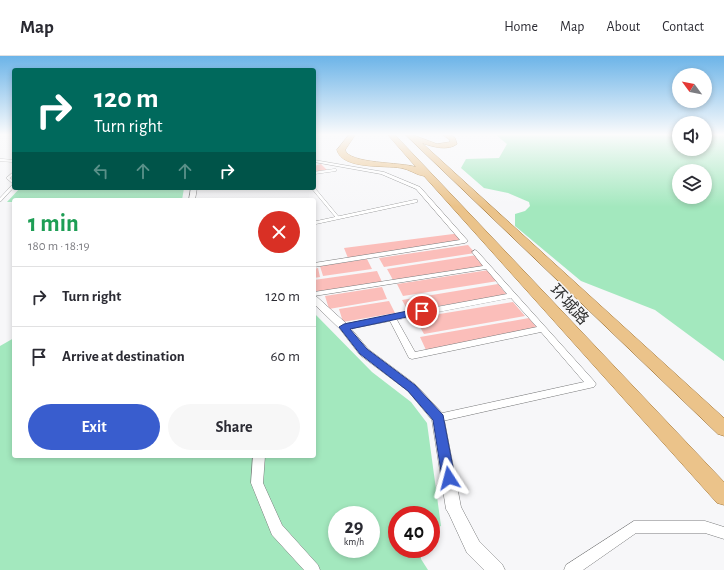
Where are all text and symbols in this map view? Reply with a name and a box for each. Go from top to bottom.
text: Map [20,18,54,37]
text: Home [504,20,538,34]
text: Map [560,20,584,34]
text: About [606,20,640,34]
text: Contact [662,20,704,34]
north arrow [672,68,712,108]
map controls [672,68,712,204]
icon: right [28,84,80,136]
text: 120 m [94,85,159,113]
button: sound [672,116,712,156]
text: Turn right [94,118,163,136]
icon: left [90,160,112,182]
icon: ahead [132,160,154,182]
icon: ahead [174,160,196,182]
icon: right [216,160,238,182]
button: layers [672,164,712,204]
button: close [258,211,300,253]
text: 1 min [28,212,79,236]
text: 180 m · 18:19 [28,240,90,253]
street label: 环城路 [547,281,592,328]
icon: right [28,286,50,308]
text: Turn right [62,289,121,304]
text: 120 m [266,289,300,304]
pin [405,294,439,328]
icon: arrive [411,300,433,322]
icon: arrive [28,346,50,368]
text: Arrive at destination [62,349,185,364]
text: 60 m [271,349,300,364]
button: Exit [28,404,160,450]
button: Share [168,404,300,450]
position arrow [428,457,470,499]
speed limit sign: 40 [388,506,440,558]
text: 29 [344,517,364,537]
text: km/h [344,537,364,547]

